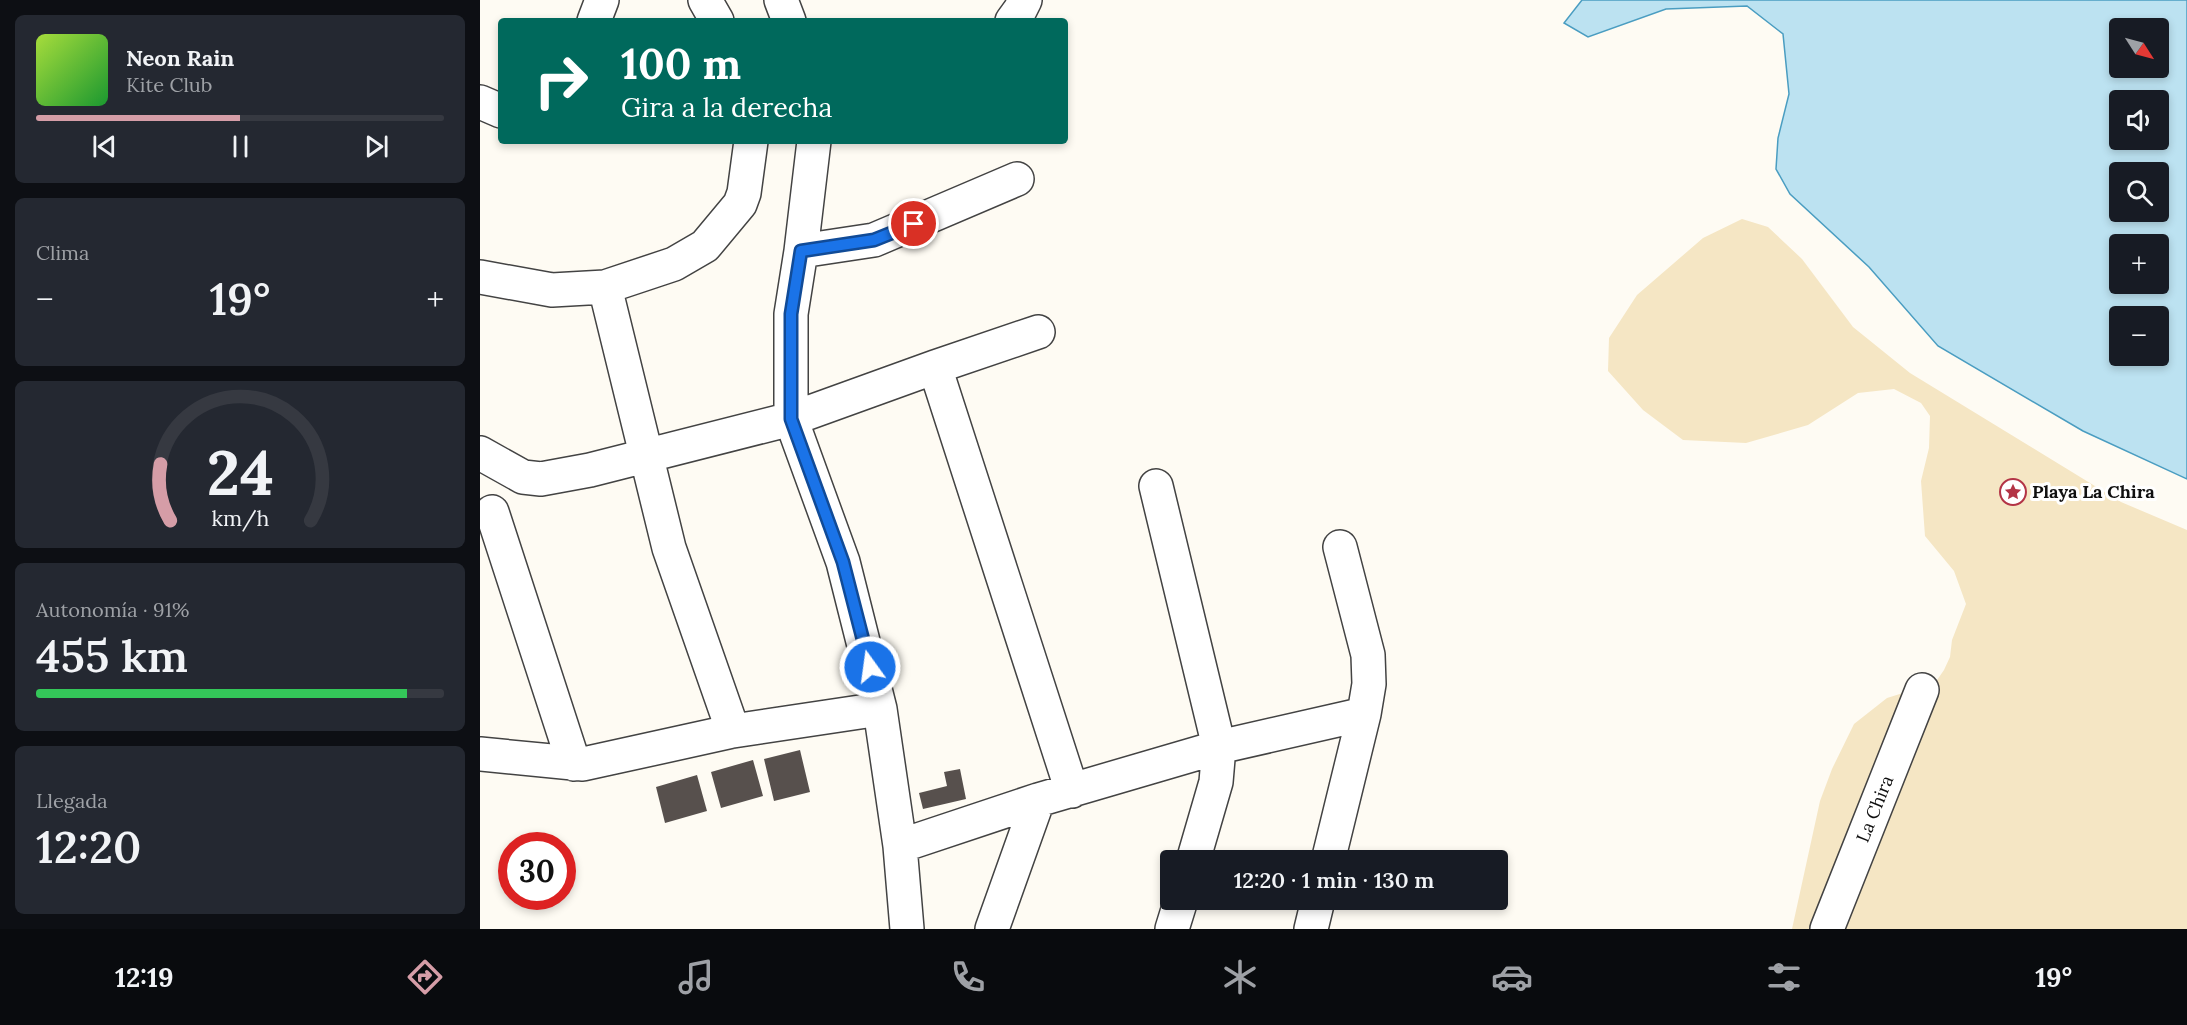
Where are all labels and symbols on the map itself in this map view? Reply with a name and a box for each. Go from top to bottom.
north arrow [2109,18,2169,78]
pin [888,198,939,249]
place icon: Playa La Chira [1998,477,2028,507]
place label: Playa La Chira [2032,480,2155,503]
position arrow [838,635,902,699]
street label: La Chira [1851,772,1898,846]
speed limit sign: 30 [498,832,576,910]

